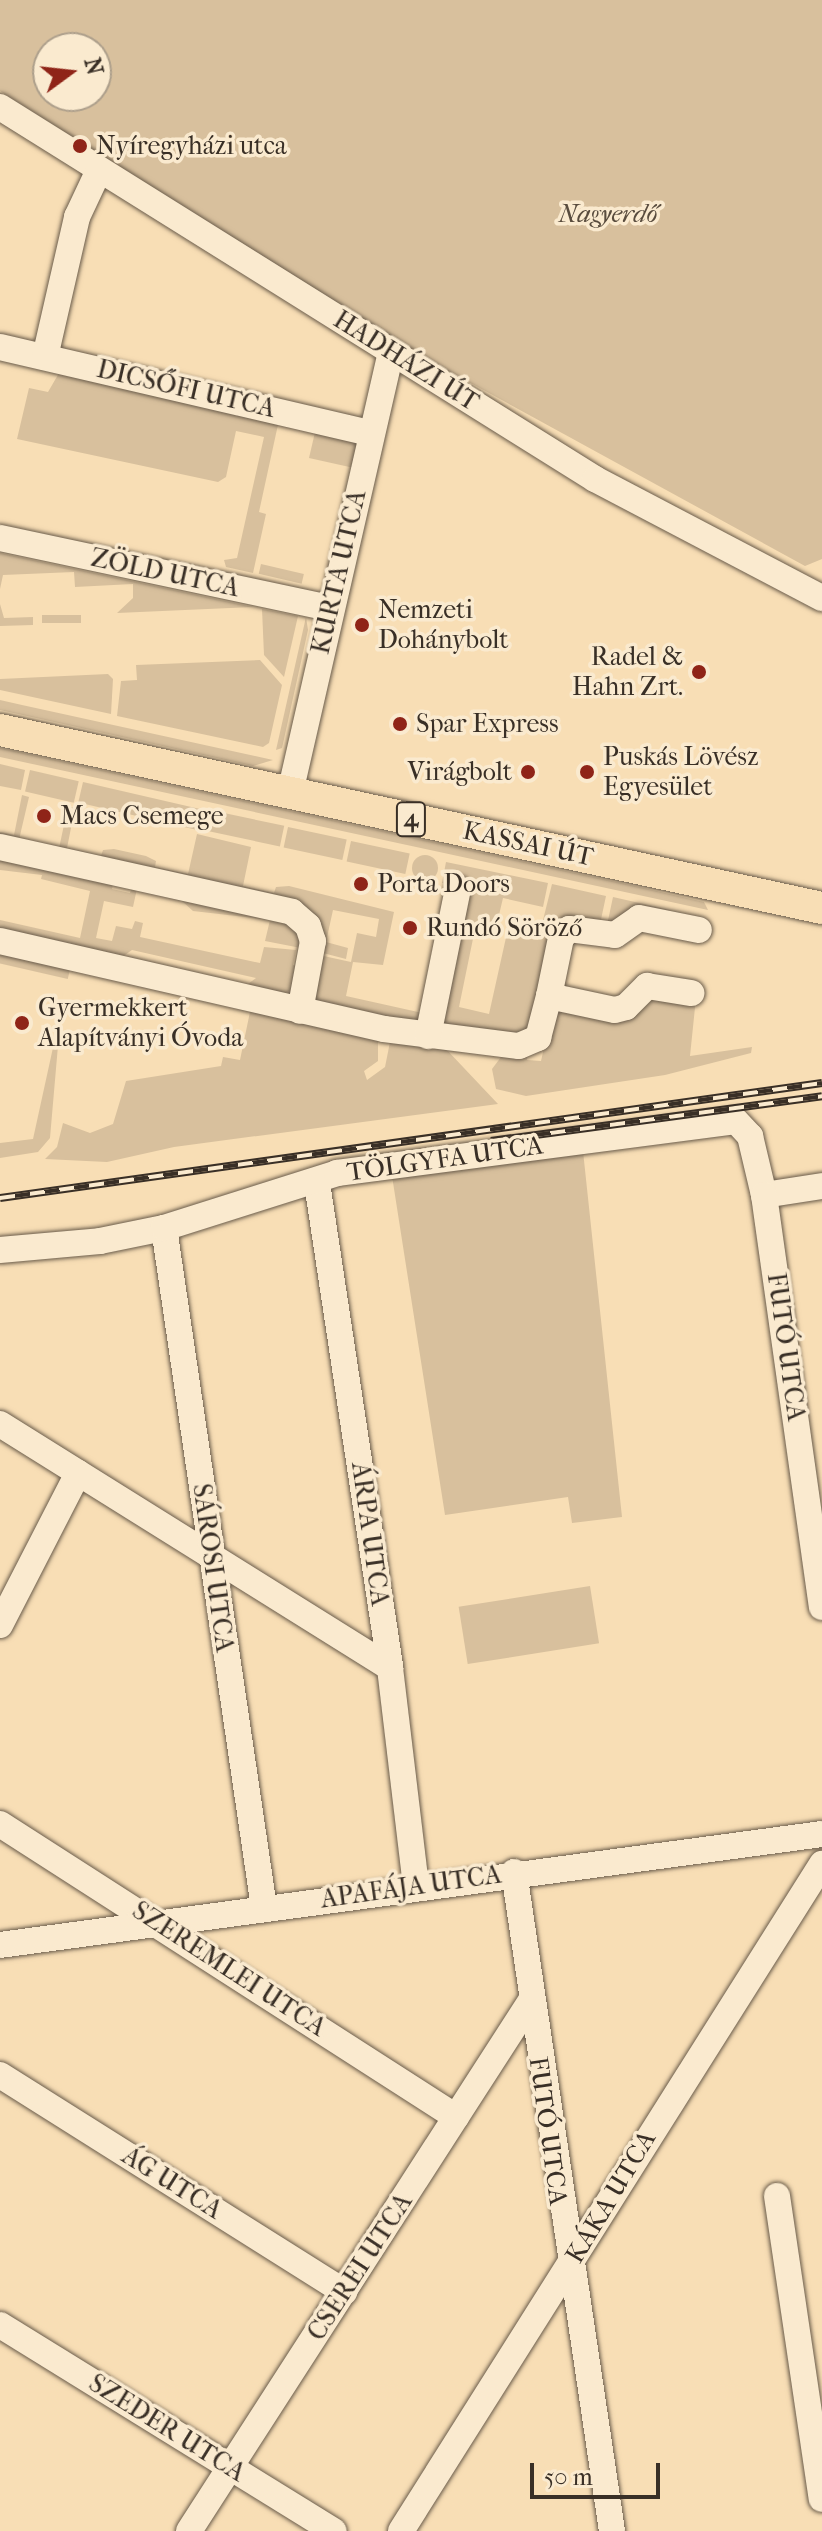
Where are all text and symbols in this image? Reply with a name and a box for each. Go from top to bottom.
north arrow [32,32,112,112]
text: N [79,55,108,78]
place label: Nyíregyházi utca [96,130,287,162]
marker: Nyíregyházi utca [71,137,89,155]
park label: Nagyerdő [558,198,658,230]
street label: HADHÁZI ÚT [328,304,484,418]
street label: DICSŐFI UTCA [94,353,278,425]
street label: KURTA UTCA [305,487,373,657]
street label: ZÖLD UTCA [88,542,242,604]
place label: Nemzeti Dohánybolt [378,594,508,656]
marker: Nemzeti Dohánybolt [353,616,371,634]
place label: Radel & Hahn Zrt. [572,641,683,702]
marker: Radel & Hahn Zrt. [690,663,708,681]
place label: Spar Express [416,708,559,740]
marker: Spar Express [391,715,409,733]
place label: Puskás Lövész Egyesület [603,741,758,802]
place label: Virágbolt [408,756,512,788]
marker: Virágbolt [519,763,537,781]
marker: Puskás Lövész Egyesület [578,763,596,781]
road number: 4 [395,799,427,839]
place label: Macs Csemege [60,800,224,832]
marker: Macs Csemege [35,807,53,825]
street label: KASSAI ÚT [460,815,596,873]
place label: Porta Doors [377,868,510,900]
marker: Porta Doors [352,875,370,893]
place label: Rundó Söröző [426,912,582,944]
marker: Rundó Söröző [401,919,419,937]
place label: Gyermekkert Alapítványi Óvoda [38,992,243,1054]
marker: Gyermekkert Alapítványi Óvoda [13,1014,31,1032]
street label: TÖLGYFA UTCA [345,1130,545,1188]
street label: FUTÓ UTCA [760,1271,812,1423]
street label: ÁRPA UTCA [344,1460,396,1608]
street label: SÁROSI UTCA [186,1482,240,1654]
street label: APAFÁJA UTCA [319,1859,503,1915]
street label: SZEREMLEI UTCA [126,1895,332,2043]
street label: FUTÓ UTCA [522,2055,574,2207]
street label: KÁKA UTCA [559,2125,663,2269]
street label: ÁG UTCA [116,2140,228,2226]
street label: CSEREI UTCA [301,2188,419,2346]
street label: SZEDER UTCA [83,2367,251,2489]
scale bar [534,2447,664,2497]
text: 50 m [544,2463,593,2491]

